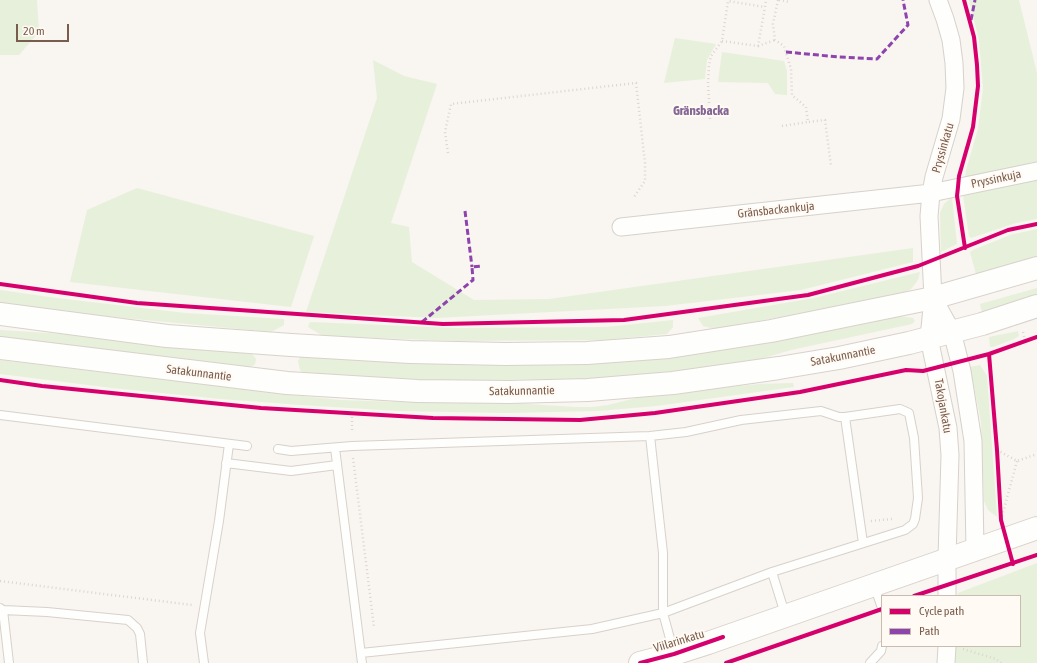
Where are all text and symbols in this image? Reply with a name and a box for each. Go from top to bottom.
scale bar [18,16,71,42]
text: 20 m [23,24,45,38]
district label: Gränsbacka [673,103,729,119]
street label: Pryssinkatu [929,121,957,175]
street label: Pryssinkuja [970,167,1022,191]
street label: Gränsbackankuja [737,199,815,221]
street label: Satakunnantie [810,343,876,369]
street label: Satakunnantie [166,362,232,384]
street label: Takojankatu [931,378,955,434]
street label: Satakunnantie [489,383,555,399]
legend [881,595,1021,647]
text: Cycle path [919,604,964,618]
text: Path [919,624,940,638]
street label: Viilarinkatu [652,626,706,656]

